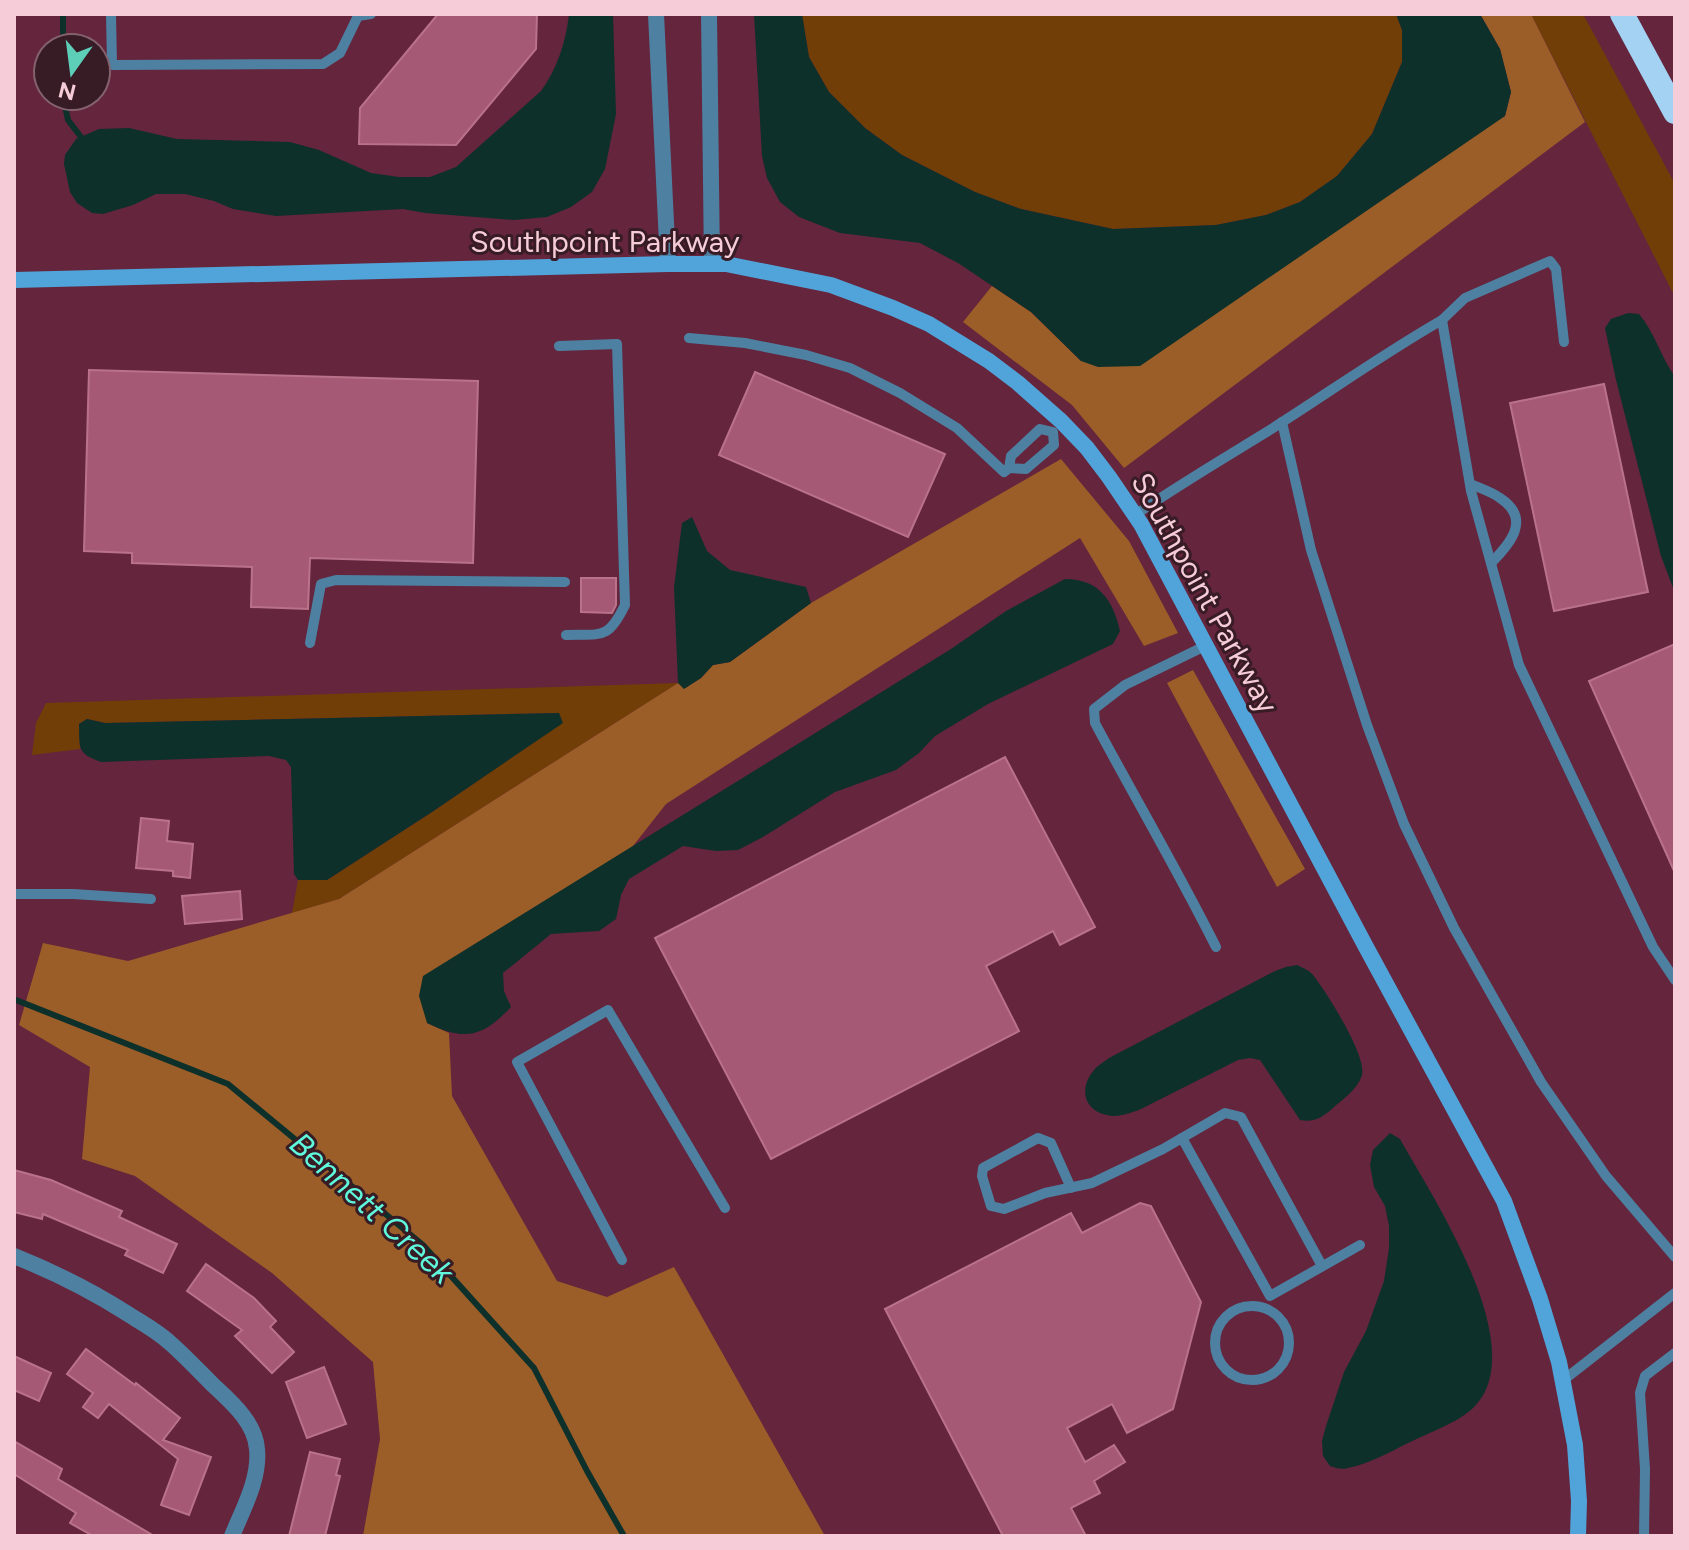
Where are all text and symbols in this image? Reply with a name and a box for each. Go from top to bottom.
north arrow [32,32,112,112]
text: N [56,76,79,106]
street label: Southpoint Parkway [470,223,740,260]
street label: Southpoint Parkway [1124,466,1287,720]
water label: Bennett Creek [282,1124,463,1293]

